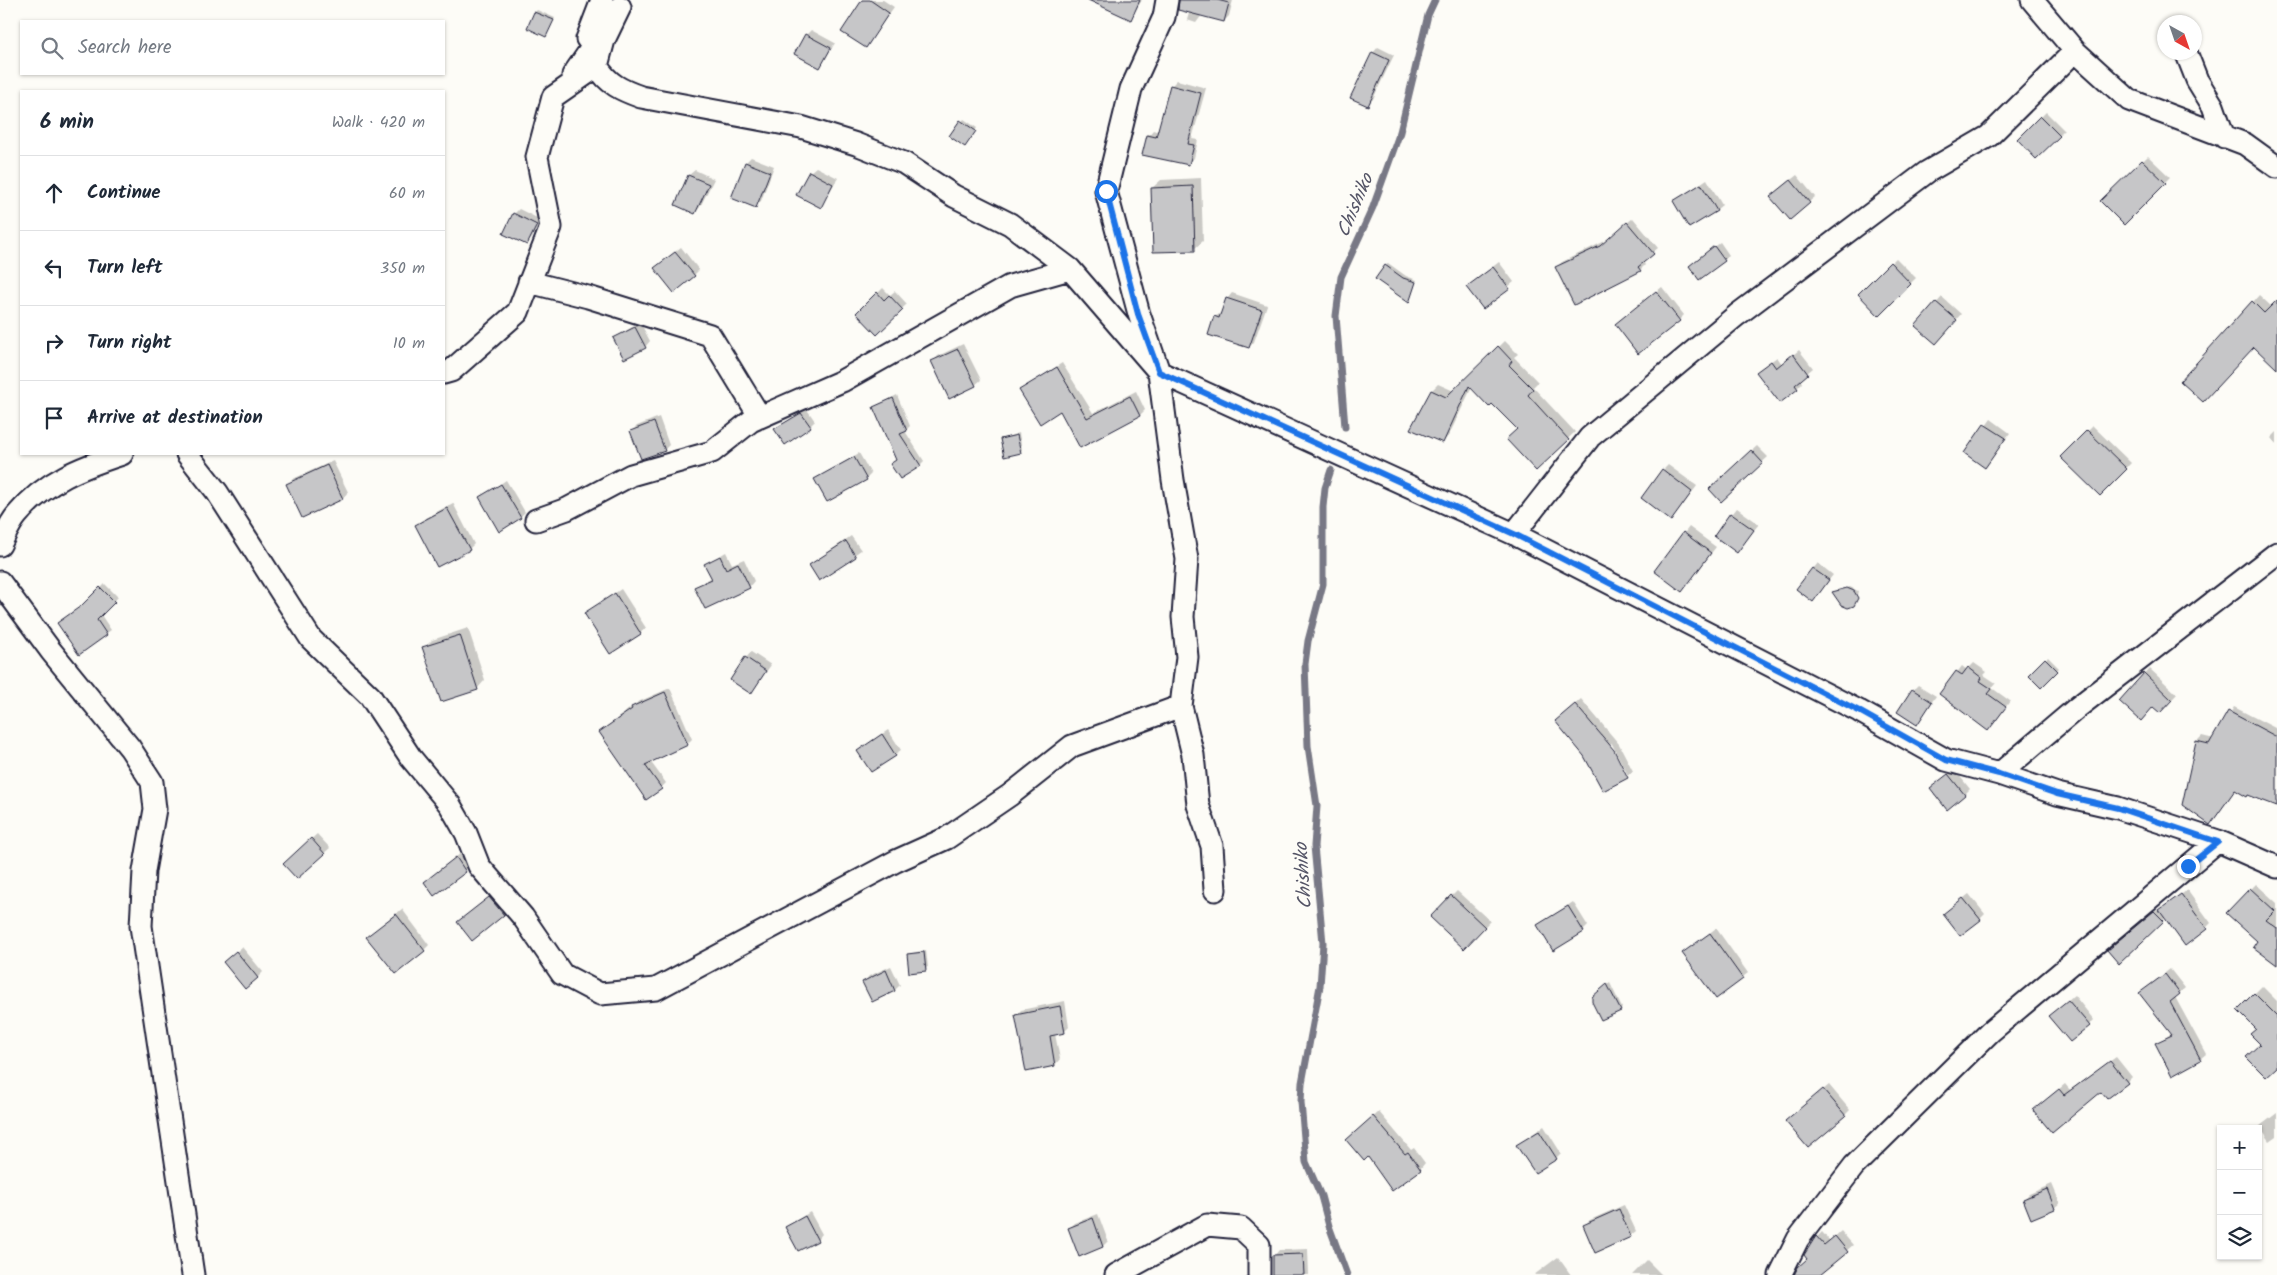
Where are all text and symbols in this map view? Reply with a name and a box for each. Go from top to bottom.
north arrow [2157,15,2202,60]
search box [20,20,445,75]
text: Search here [78,33,172,63]
icon: search [38,34,66,62]
text: 6 min [40,106,94,139]
text: Walk · 420 m [332,110,425,135]
water label: Chishiko [1329,168,1383,242]
text: Continue [87,178,160,208]
icon: ahead [40,179,68,207]
route start [1095,180,1118,203]
text: 60 m [389,181,425,206]
text: Turn left [87,253,162,283]
icon: left [40,254,68,282]
text: 350 m [380,256,425,281]
text: Turn right [87,328,172,358]
icon: right [40,329,68,357]
text: 10 m [393,331,425,356]
text: Arrive at destination [87,403,263,433]
icon: arrive [40,404,68,432]
water label: Chishiko [1287,840,1321,910]
route end [2177,855,2200,878]
map controls [2217,1125,2262,1260]
button: + [2217,1125,2262,1170]
button: − [2217,1170,2262,1215]
button: layers [2217,1215,2262,1260]

